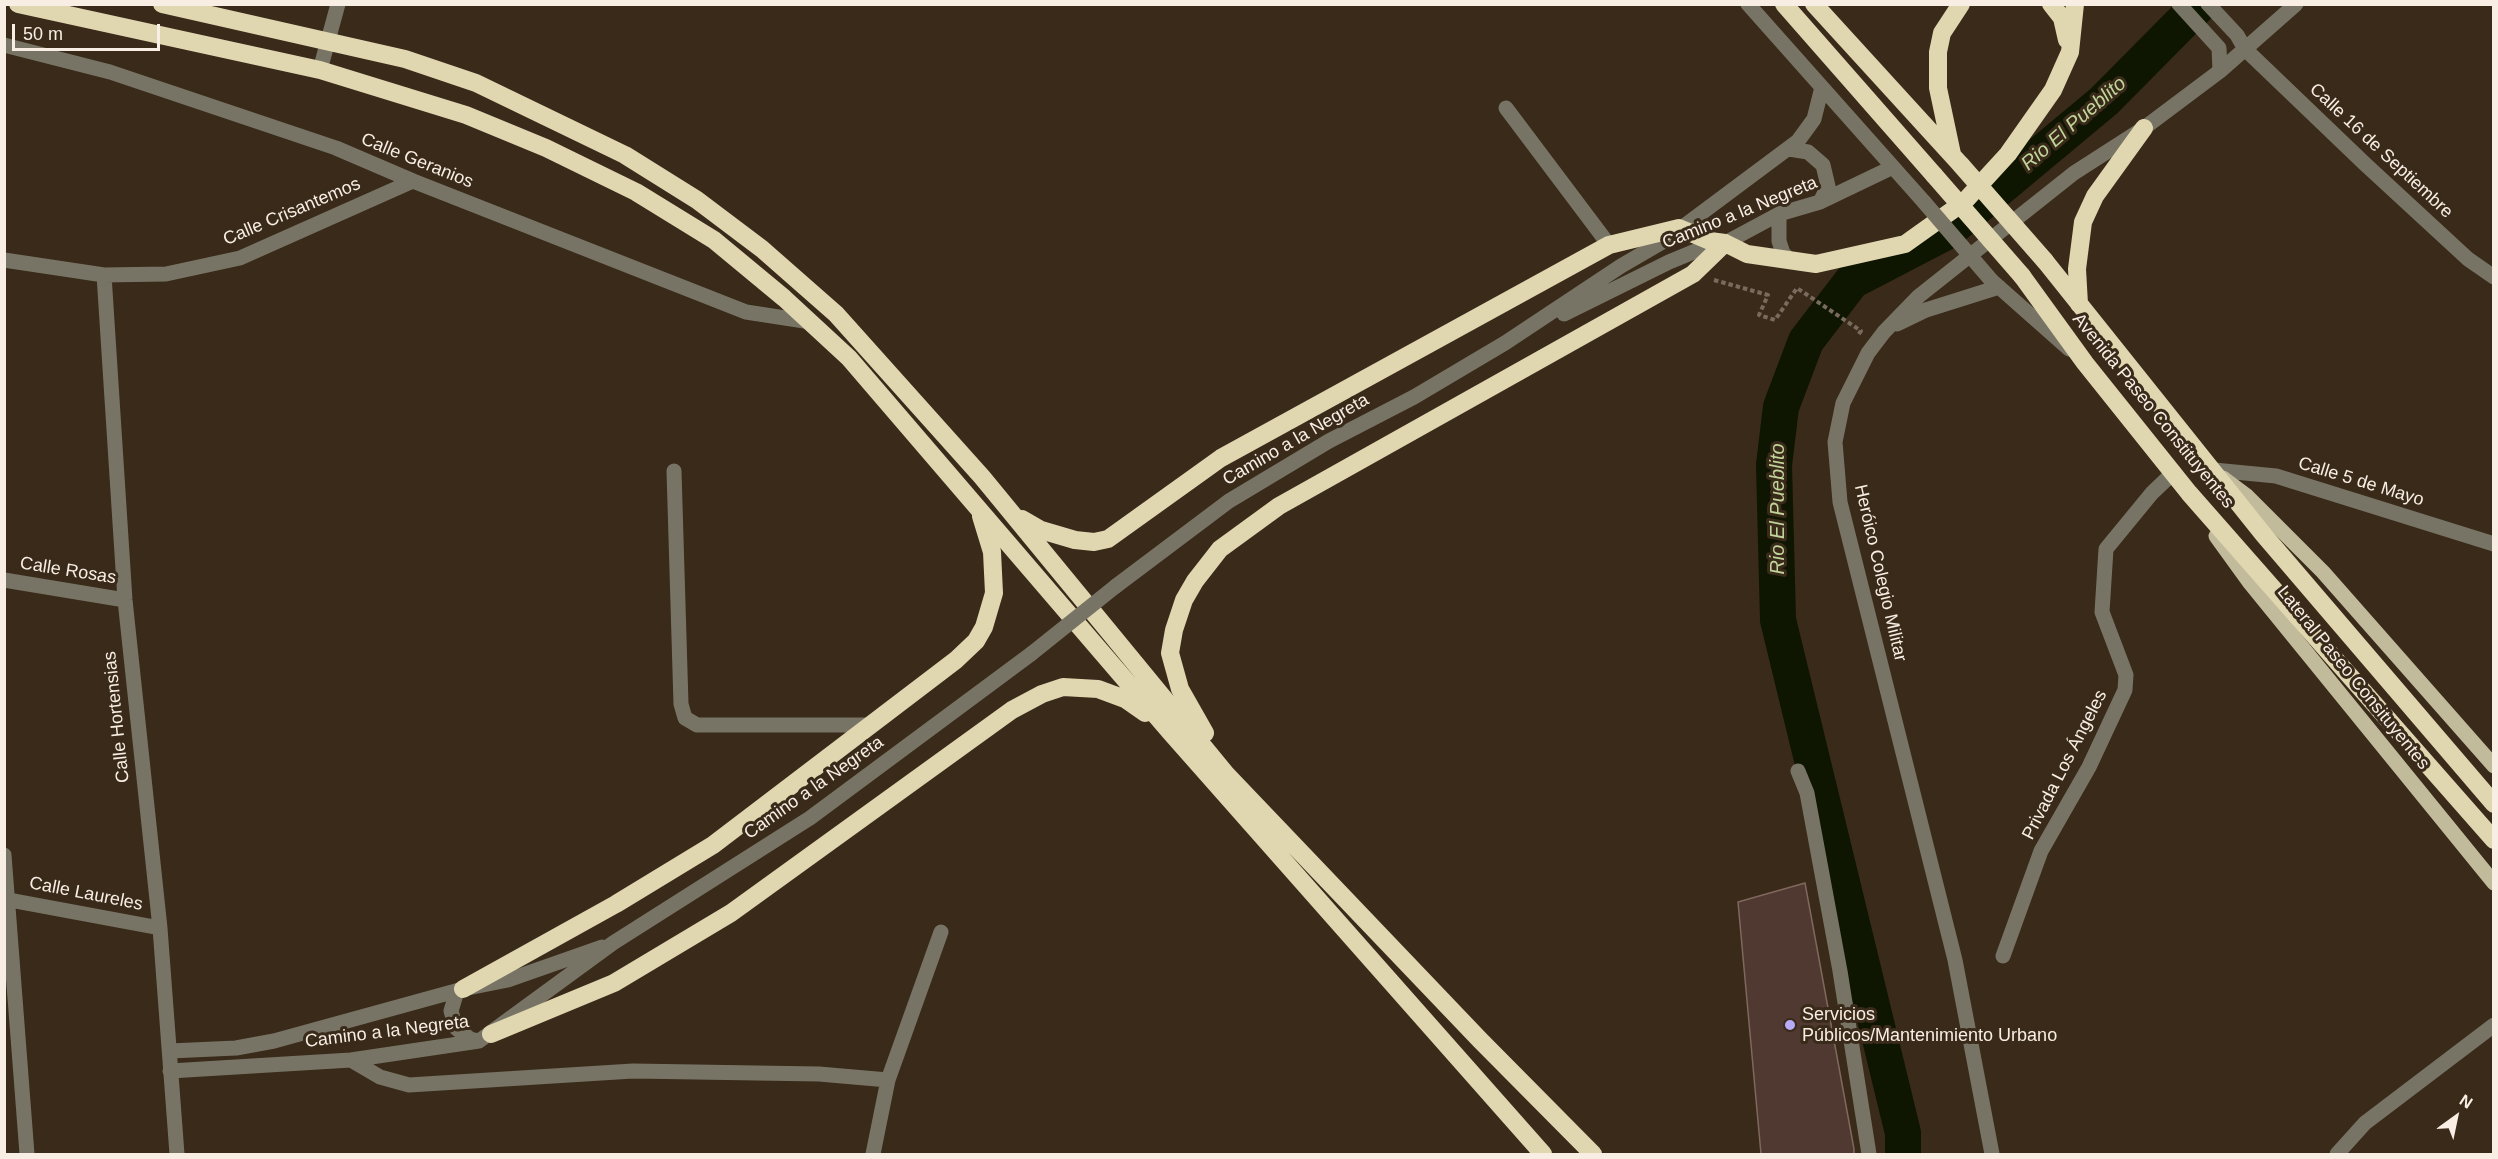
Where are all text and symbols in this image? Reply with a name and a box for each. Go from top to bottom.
scale bar [15,12,164,50]
text: 50 m [23,24,63,44]
water label: Rio El Pueblito [2017,72,2131,176]
street label: Calle 16 de Septiembre [2305,79,2457,223]
street label: Calle Geranios [358,129,476,193]
street label: Camino a la Negreta [1659,172,1821,254]
street label: Calle Crisantemos [220,173,364,251]
street label: Avenida Paseo Constituyentes [2068,309,2238,513]
street label: Camino a la Negreta [1219,389,1373,491]
water label: Rio El Pueblito [1766,443,1790,575]
street label: Calle 5 de Mayo [2296,453,2426,511]
street label: Heróico Colegio Militar [1849,482,1911,664]
street label: Calle Rosas [18,553,118,589]
street label: Lateral Paseo Consituyentes [2272,582,2434,774]
street label: Calle Hortensias [99,650,135,784]
street label: Privada Los Ángeles [2018,687,2112,843]
street label: Camino a la Negreta [740,732,888,844]
street label: Calle Laureles [27,872,145,916]
place label: Servicios Públicos/Mantenimiento Urbano [1802,1004,2057,1046]
street label: Camino a la Negreta [304,1011,470,1053]
marker: Servicios Públicos/Mantenimiento Urbano [1783,1018,1797,1032]
north arrow [2426,1087,2486,1147]
text: N [2457,1091,2476,1112]

